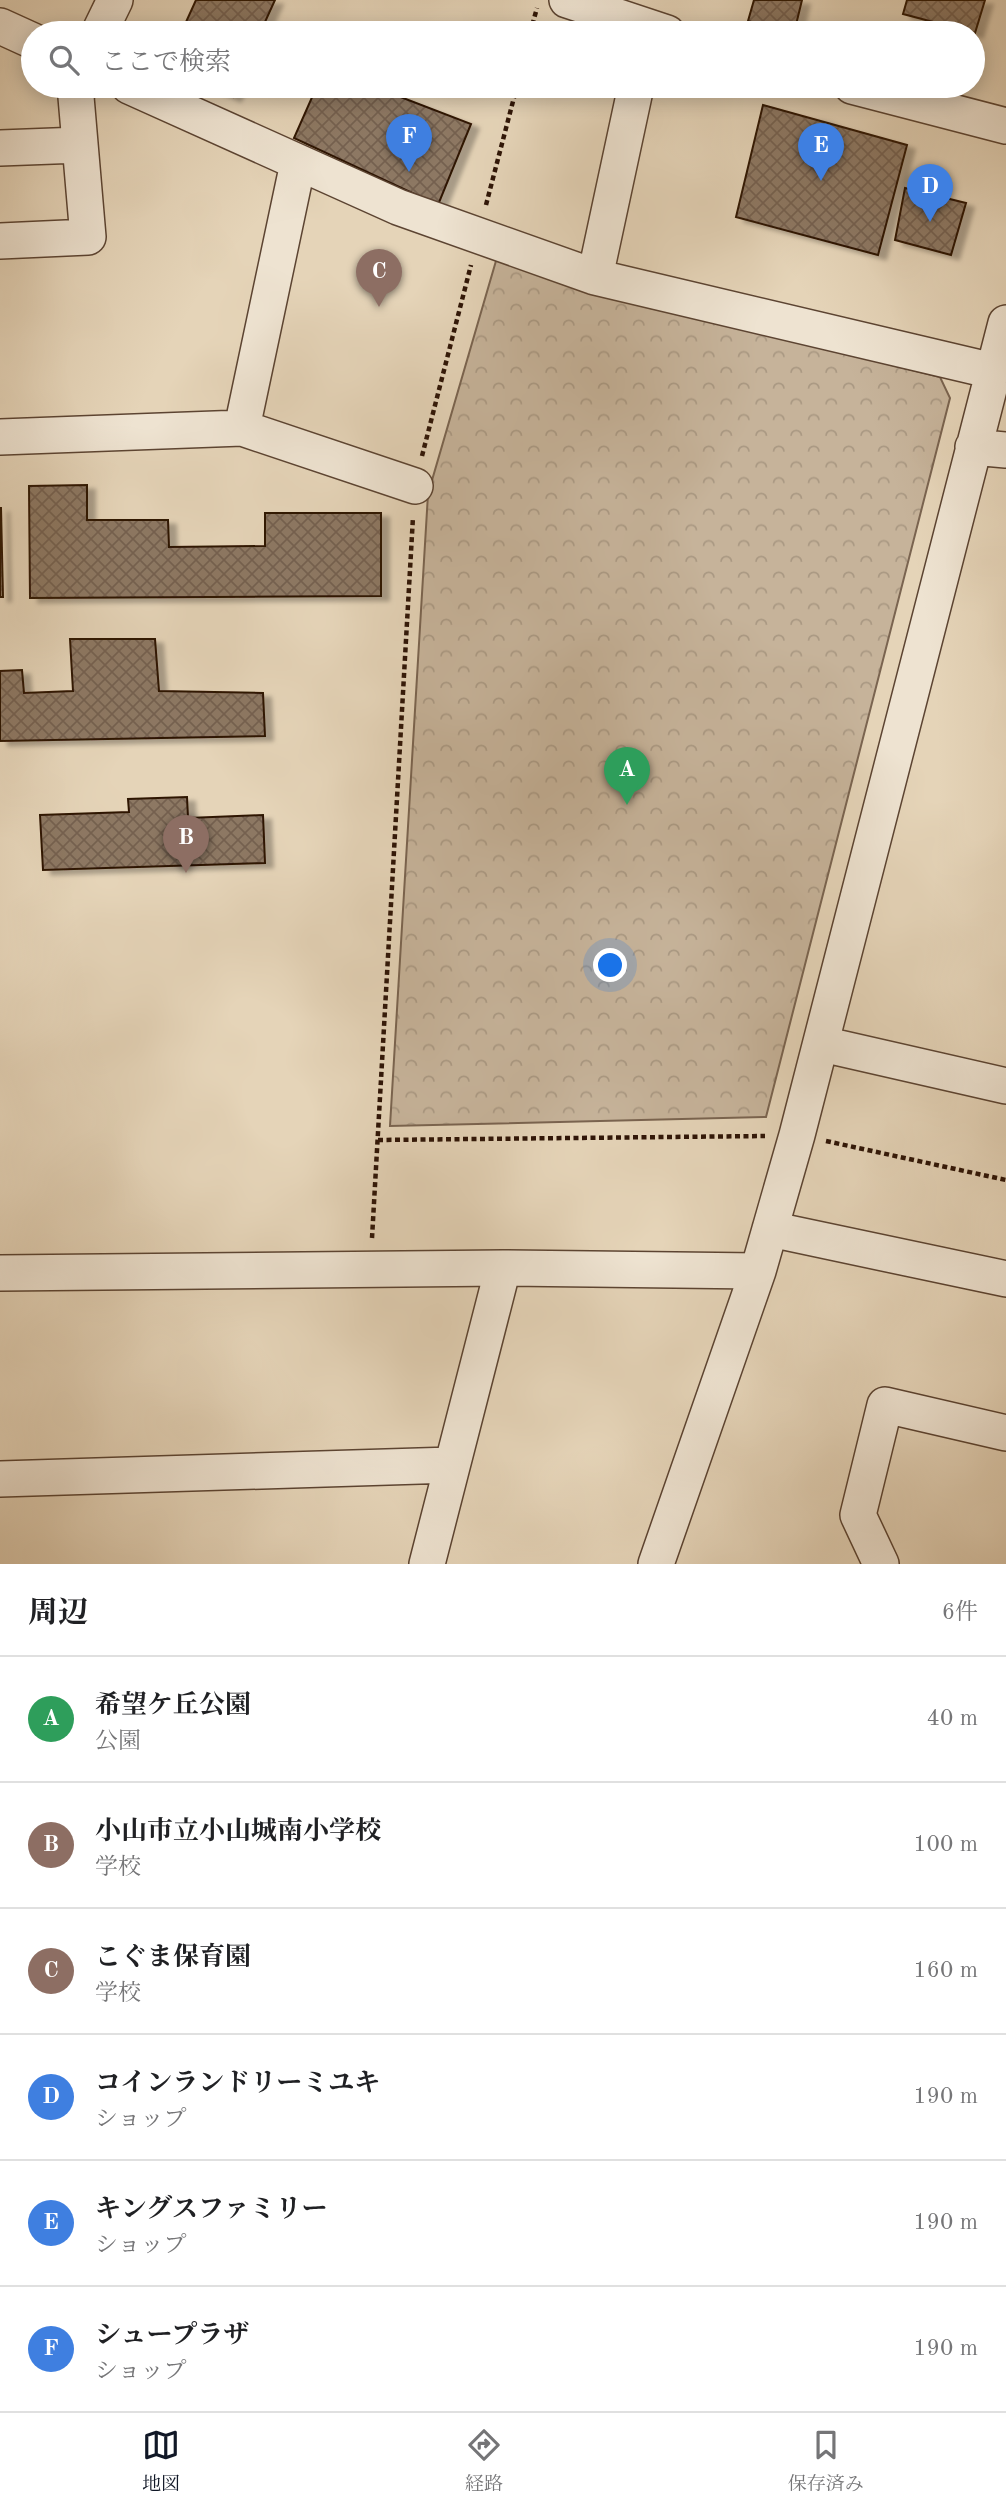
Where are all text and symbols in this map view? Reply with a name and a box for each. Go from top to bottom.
search box [21,21,985,98]
icon: search [45,41,83,79]
text: ここで検索 [101,50,231,76]
pin: F [386,114,432,172]
pin: E [798,123,844,181]
pin: D [907,164,953,222]
pin: C [356,249,402,307]
pin: A [604,747,650,805]
pin: B [163,815,209,873]
your location [593,948,627,982]
text: 周辺 [28,1599,88,1629]
text: 6件 [942,1601,978,1624]
text: 希望ケ丘公園 [95,1693,251,1719]
text: A [42,1707,60,1730]
text: 40 m [927,1707,978,1730]
text: 公園 [95,1730,141,1753]
text: 小山市立小山城南小学校 [95,1819,381,1845]
text: B [43,1833,59,1856]
text: 100 m [913,1833,978,1856]
text: 学校 [95,1856,141,1879]
text: こぐま保育園 [95,1945,251,1971]
text: C [43,1959,59,1982]
text: 160 m [913,1959,978,1982]
text: 学校 [95,1982,141,2005]
text: コインランドリーミユキ [95,2071,380,2097]
text: D [42,2085,60,2108]
text: 190 m [913,2085,978,2108]
text: ショップ [95,2108,187,2131]
text: キングスファミリー [95,2197,327,2223]
text: E [43,2211,59,2234]
text: 190 m [913,2211,978,2234]
text: ショップ [95,2234,187,2257]
text: シュープラザ [95,2323,249,2349]
text: F [43,2337,59,2360]
text: 190 m [913,2337,978,2360]
text: ショップ [95,2360,187,2383]
tab: 地図 [142,2426,180,2497]
tab: 経路 [465,2426,503,2497]
tab: 保存済み [788,2426,864,2497]

